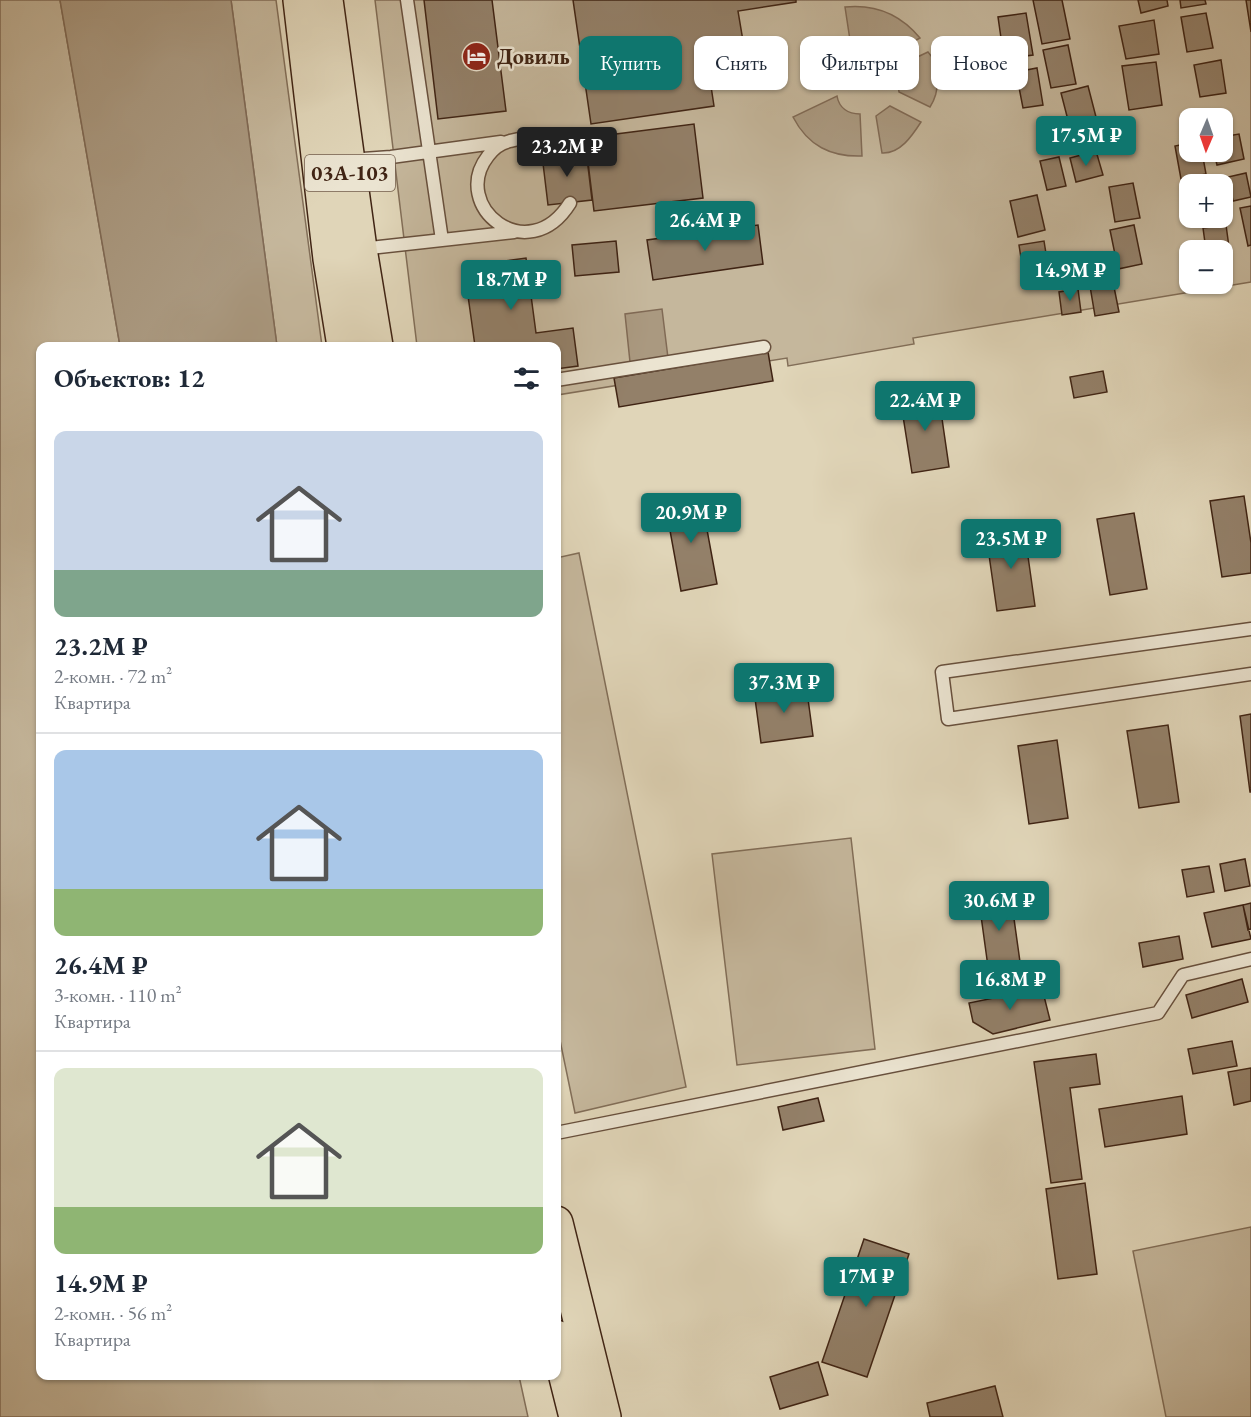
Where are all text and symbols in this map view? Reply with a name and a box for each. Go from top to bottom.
chip: Купить [579,36,682,90]
chip: Снять [694,36,788,90]
chip: Фильтры [800,36,919,90]
chip: Новое [931,36,1028,90]
hotel icon: Довиль [460,40,492,72]
place label: Довиль [497,42,570,71]
north arrow [1179,108,1233,162]
map controls [1179,108,1233,294]
pin: 17.5M ₽ [1031,116,1141,167]
text: 17.5M ₽ [1050,122,1122,148]
pin: 23.2M ₽ [512,127,622,178]
text: 23.2M ₽ [531,133,603,159]
road number: 03А-103 [305,155,395,191]
button: + [1179,174,1233,228]
pin: 26.4M ₽ [650,201,760,252]
text: 26.4M ₽ [669,207,741,233]
button: − [1179,240,1233,294]
pin: 14.9M ₽ [1015,251,1125,302]
text: 14.9M ₽ [1034,257,1106,283]
pin: 18.7M ₽ [456,260,566,311]
text: 18.7M ₽ [475,266,547,292]
text: Объектов: 12 [54,361,205,395]
icon: filters [510,362,543,395]
pin: 22.4M ₽ [870,381,980,432]
text: 22.4M ₽ [889,387,961,413]
icon: home [245,470,353,578]
pin: 20.9M ₽ [636,493,746,544]
text: 20.9M ₽ [655,499,727,525]
pin: 23.5M ₽ [956,519,1066,570]
text: 23.5M ₽ [975,525,1047,551]
text: 23.2M ₽ [54,629,148,663]
text: 2-комн. · 72 m² [54,663,172,689]
pin: 37.3M ₽ [729,663,839,714]
text: 37.3M ₽ [748,669,820,695]
text: Квартира [54,689,131,715]
icon: home [245,789,353,897]
pin: 30.6M ₽ [944,881,1054,932]
text: 30.6M ₽ [963,887,1035,913]
text: 26.4M ₽ [54,948,148,982]
pin: 16.8M ₽ [955,960,1065,1011]
text: 16.8M ₽ [974,966,1046,992]
text: 3-комн. · 110 m² [54,982,182,1008]
text: Квартира [54,1008,131,1034]
icon: home [245,1107,353,1215]
pin: 17M ₽ [824,1257,908,1308]
text: 17M ₽ [838,1263,894,1289]
text: 14.9M ₽ [54,1266,148,1300]
text: 2-комн. · 56 m² [54,1300,172,1326]
text: Квартира [54,1326,131,1352]

